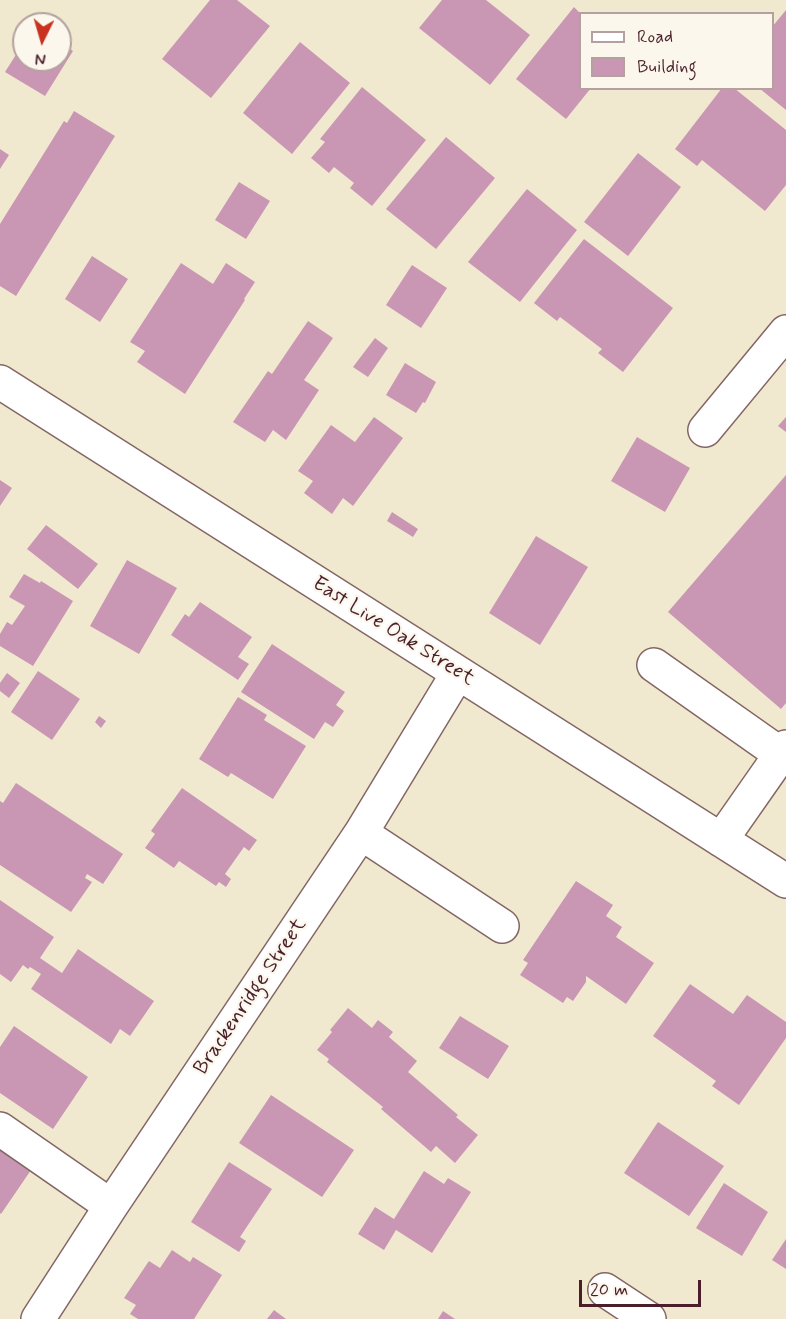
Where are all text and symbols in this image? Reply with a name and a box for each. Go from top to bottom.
north arrow [12,12,72,72]
legend [579,12,774,90]
text: Road [637,25,673,49]
text: N [34,48,47,69]
text: Building [637,55,697,79]
street label: East Live Oak Street [307,572,479,692]
street label: Brackenridge Street [189,914,313,1080]
scale bar [582,1268,704,1306]
text: 20 m [590,1278,628,1302]

